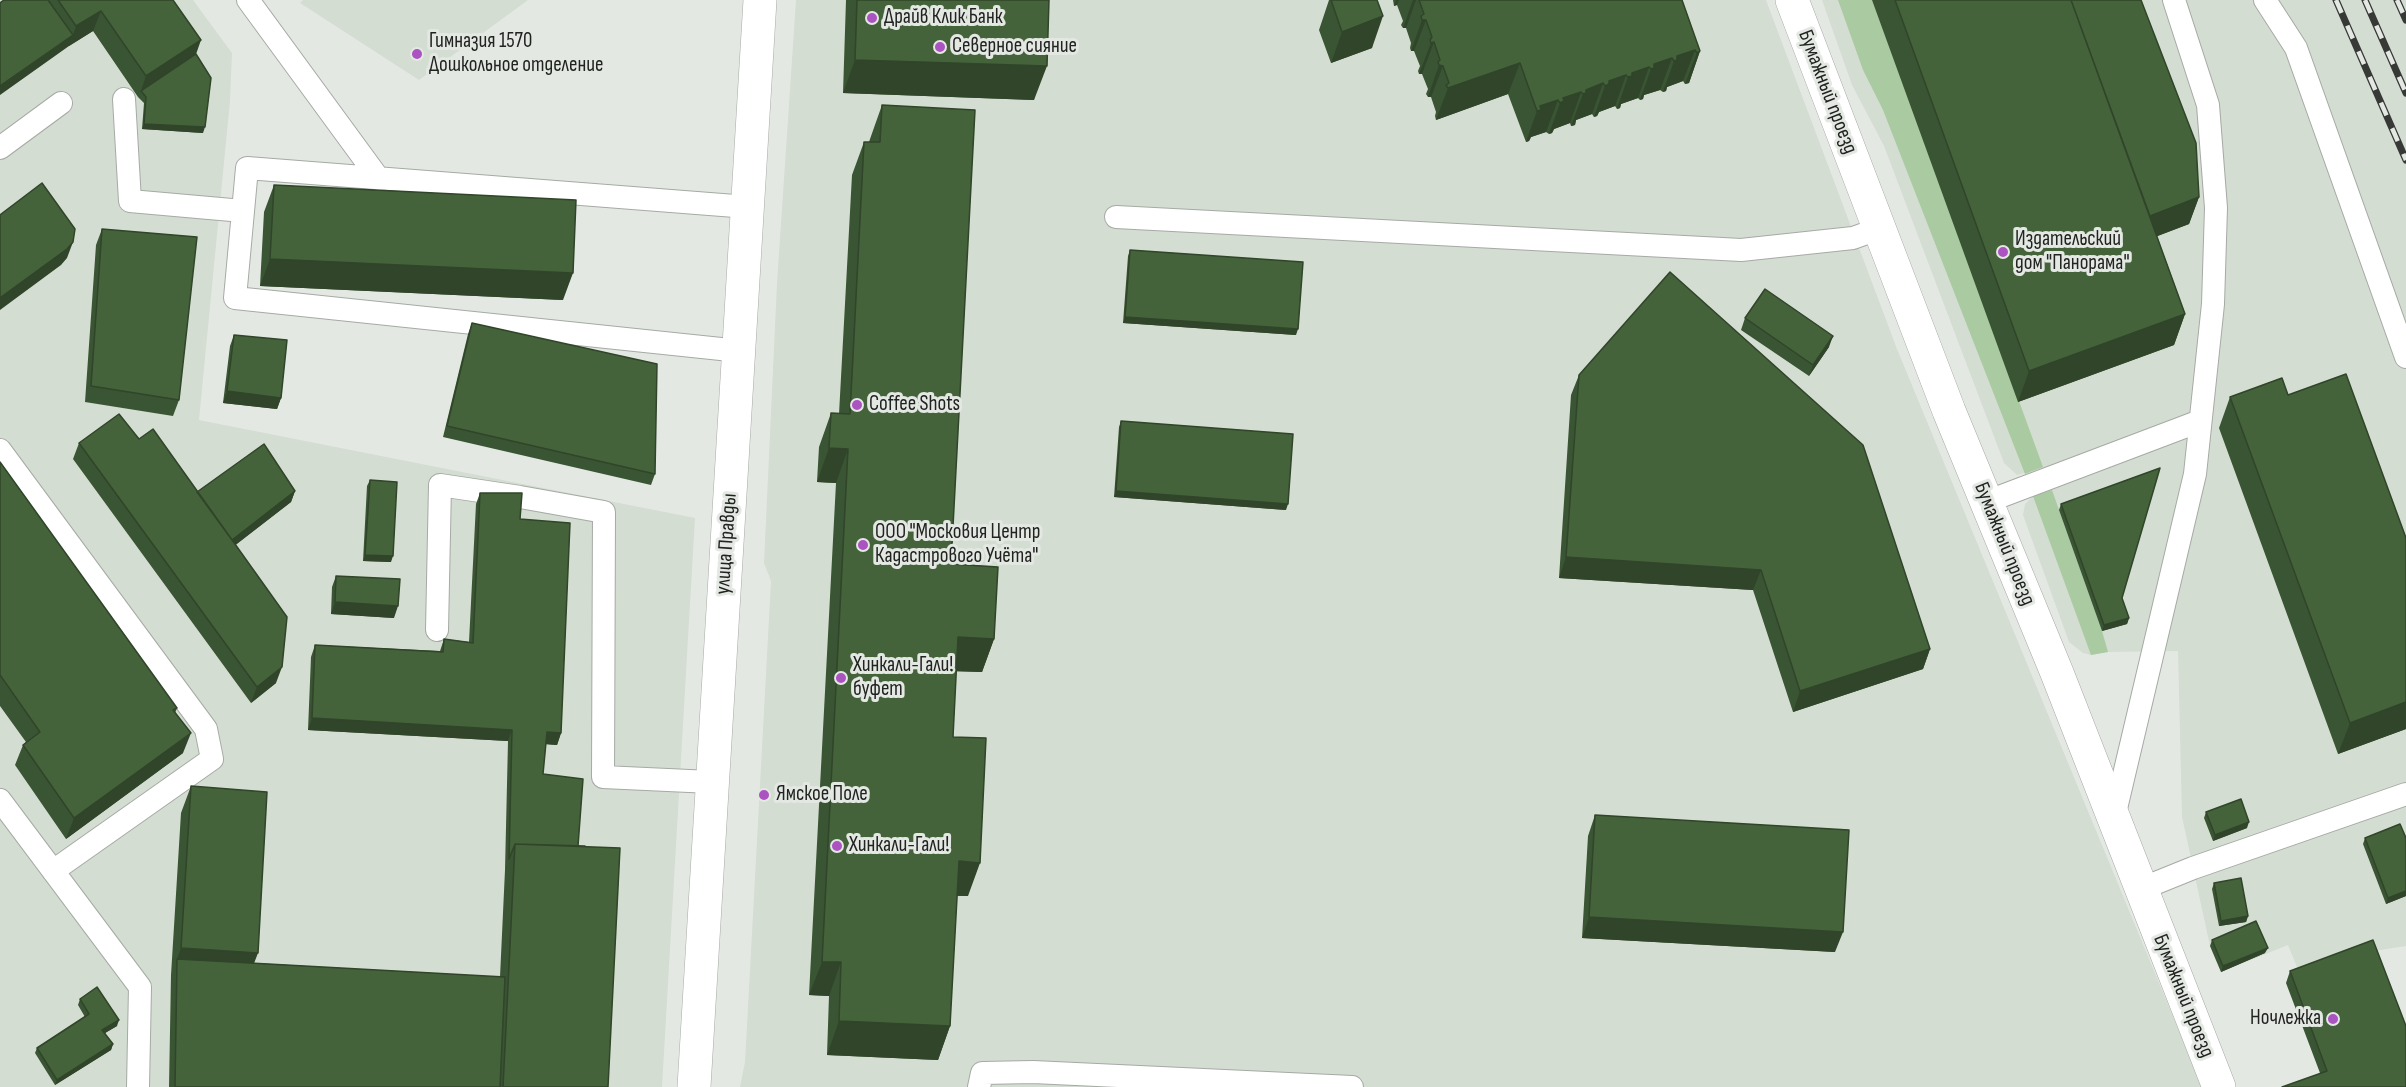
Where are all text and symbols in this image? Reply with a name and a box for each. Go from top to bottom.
place label: Драйв Клик Банк [884,5,1003,31]
marker: Драйв Клик Банк [865,11,879,25]
street label: Бумажный проезд [1792,27,1862,157]
place label: Гимназия 1570 Дошкольное отделение [429,29,603,79]
place label: Северное сияние [952,34,1077,60]
marker: Северное сияние [933,40,947,54]
marker: Гимназия 1570 Дошкольное отделение [410,47,424,61]
place label: Издательский дом "Панорама" [2015,227,2130,277]
marker: Издательский дом "Панорама" [1996,245,2010,259]
place label: Coffee Shots [869,392,960,418]
marker: Coffee Shots [850,398,864,412]
street label: Бумажный проезд [1968,479,2040,609]
street label: улица Правды [711,493,743,595]
place label: ООО "Московия Центр Кадастрового Учёта" [875,520,1041,570]
marker: ООО "Московия Центр Кадастрового Учёта" [856,538,870,552]
place label: Хинкали-Гали! буфет [853,653,953,703]
marker: Хинкали-Гали! буфет [834,671,848,685]
place label: Ямское Поле [776,782,868,808]
marker: Ямское Поле [757,788,771,802]
place label: Хинкали-Гали! [849,833,949,859]
marker: Хинкали-Гали! [830,839,844,853]
street label: Бумажный проезд [2147,931,2219,1061]
place label: Ночлежка [2250,1006,2321,1032]
marker: Ночлежка [2326,1012,2340,1026]

